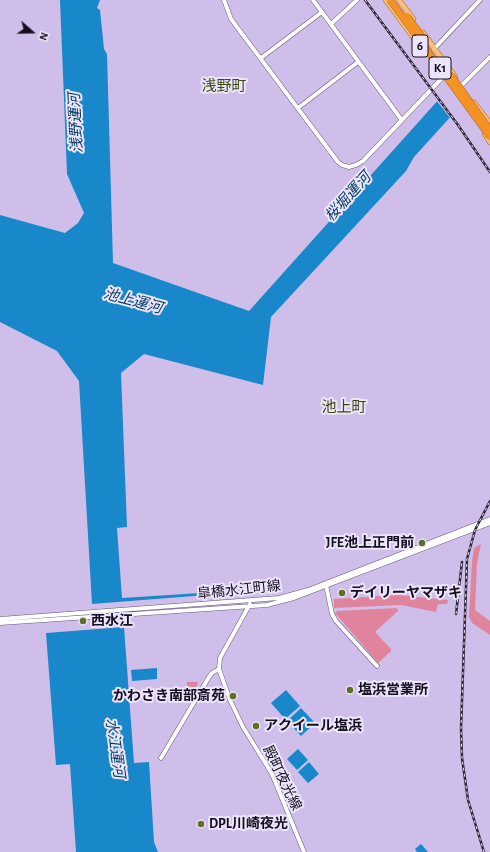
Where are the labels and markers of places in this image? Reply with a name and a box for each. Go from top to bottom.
place label: JFE池上正門前 [326,535,414,551]
marker: JFE池上正門前 [417,538,427,548]
place label: デイリーヤマザキ [350,585,462,601]
marker: デイリーヤマザキ [337,588,347,598]
place label: 西水江 [91,613,133,629]
marker: 西水江 [78,616,88,626]
place label: 塩浜営業所 [358,682,428,698]
marker: 塩浜営業所 [345,685,355,695]
place label: かわさき南部斎苑 [113,688,225,704]
marker: かわさき南部斎苑 [228,691,238,701]
place label: アクイール塩浜 [264,718,362,734]
marker: アクイール塩浜 [251,721,261,731]
place label: DPL川崎夜光 [209,816,288,832]
marker: DPL川崎夜光 [196,819,206,829]

